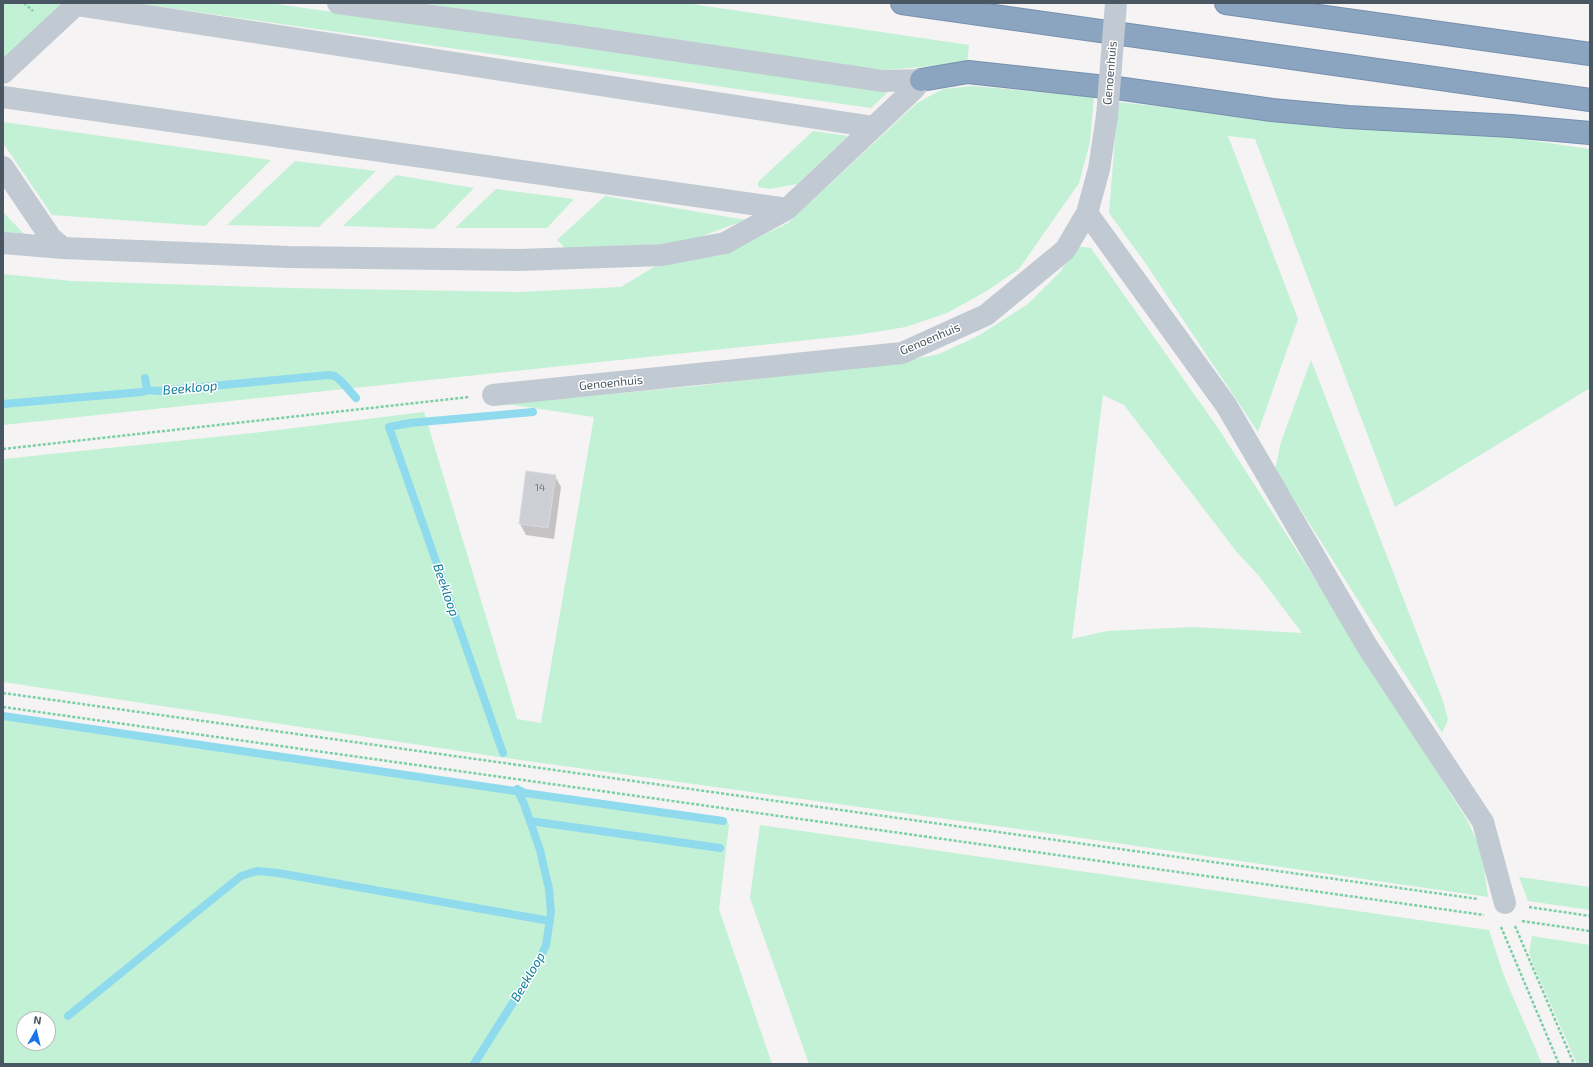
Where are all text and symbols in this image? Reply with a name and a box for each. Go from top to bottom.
street label: Genoenhuis [1100,40,1120,106]
street label: Genoenhuis [898,320,962,358]
street label: Genoenhuis [578,372,644,394]
water label: Beekloop [162,378,218,398]
house number: 14 [535,482,545,494]
water label: Beekloop [430,562,462,618]
water label: Beekloop [508,949,548,1005]
north arrow [16,1011,56,1051]
text: N [33,1013,42,1027]

